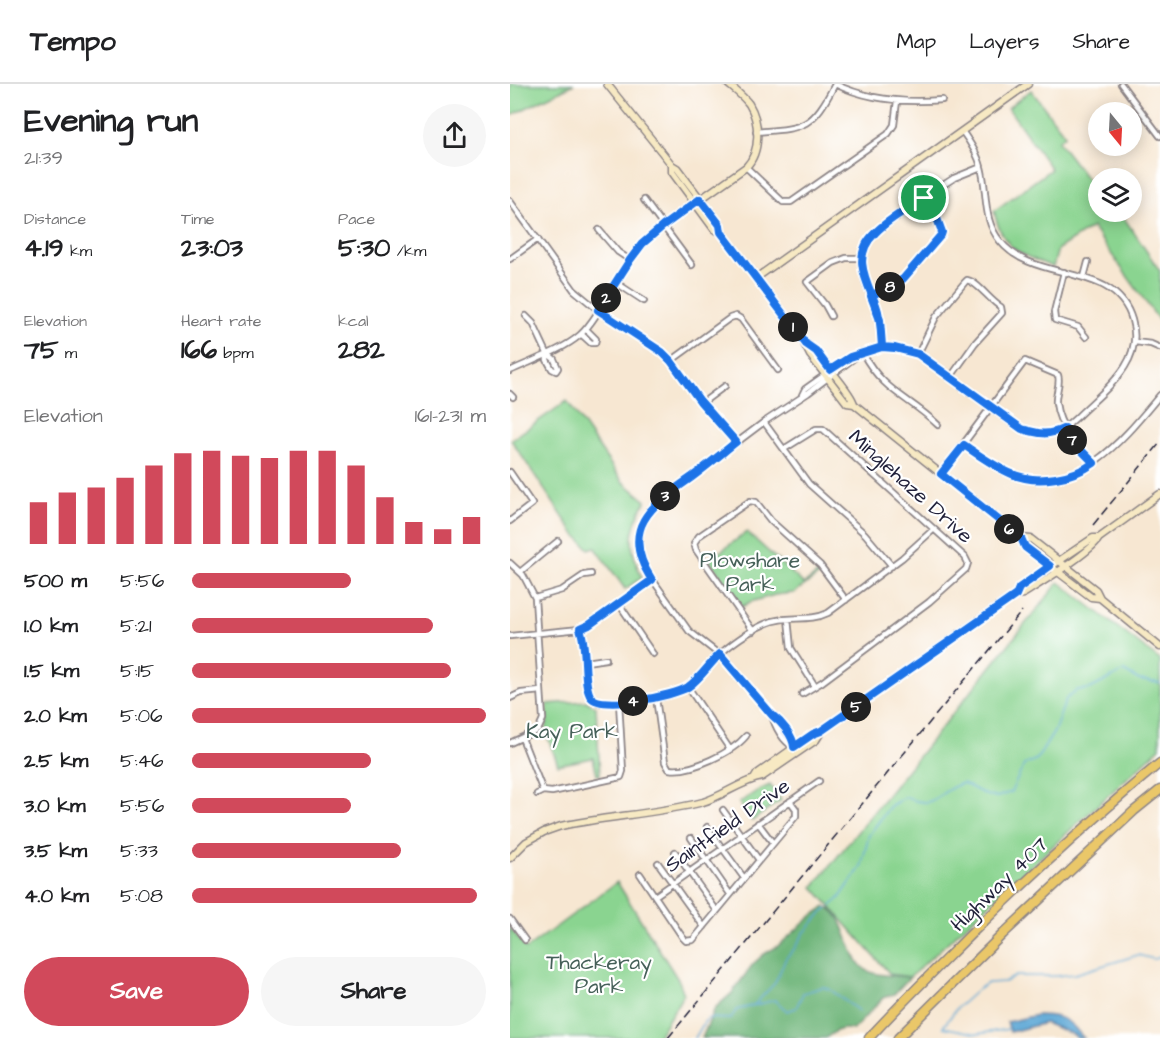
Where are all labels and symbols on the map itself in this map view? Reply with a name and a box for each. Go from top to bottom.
north arrow [1088,102,1142,156]
pin [898,172,949,223]
pin: 8 [875,272,905,302]
pin: 2 [591,283,621,313]
pin: 1 [778,312,808,342]
street label: Minglehaze Drive [841,423,979,552]
pin: 7 [1057,425,1087,455]
pin: 3 [650,481,680,511]
pin: 6 [994,514,1024,544]
park label: Plowshare Park [700,546,800,599]
pin: 4 [618,686,648,716]
pin: 5 [841,692,871,722]
park label: Kay Park [526,717,618,748]
street label: Saintfield Drive [659,772,796,879]
street label: Highway 407 [944,830,1056,940]
park label: Thackeray Park [546,948,652,1001]

